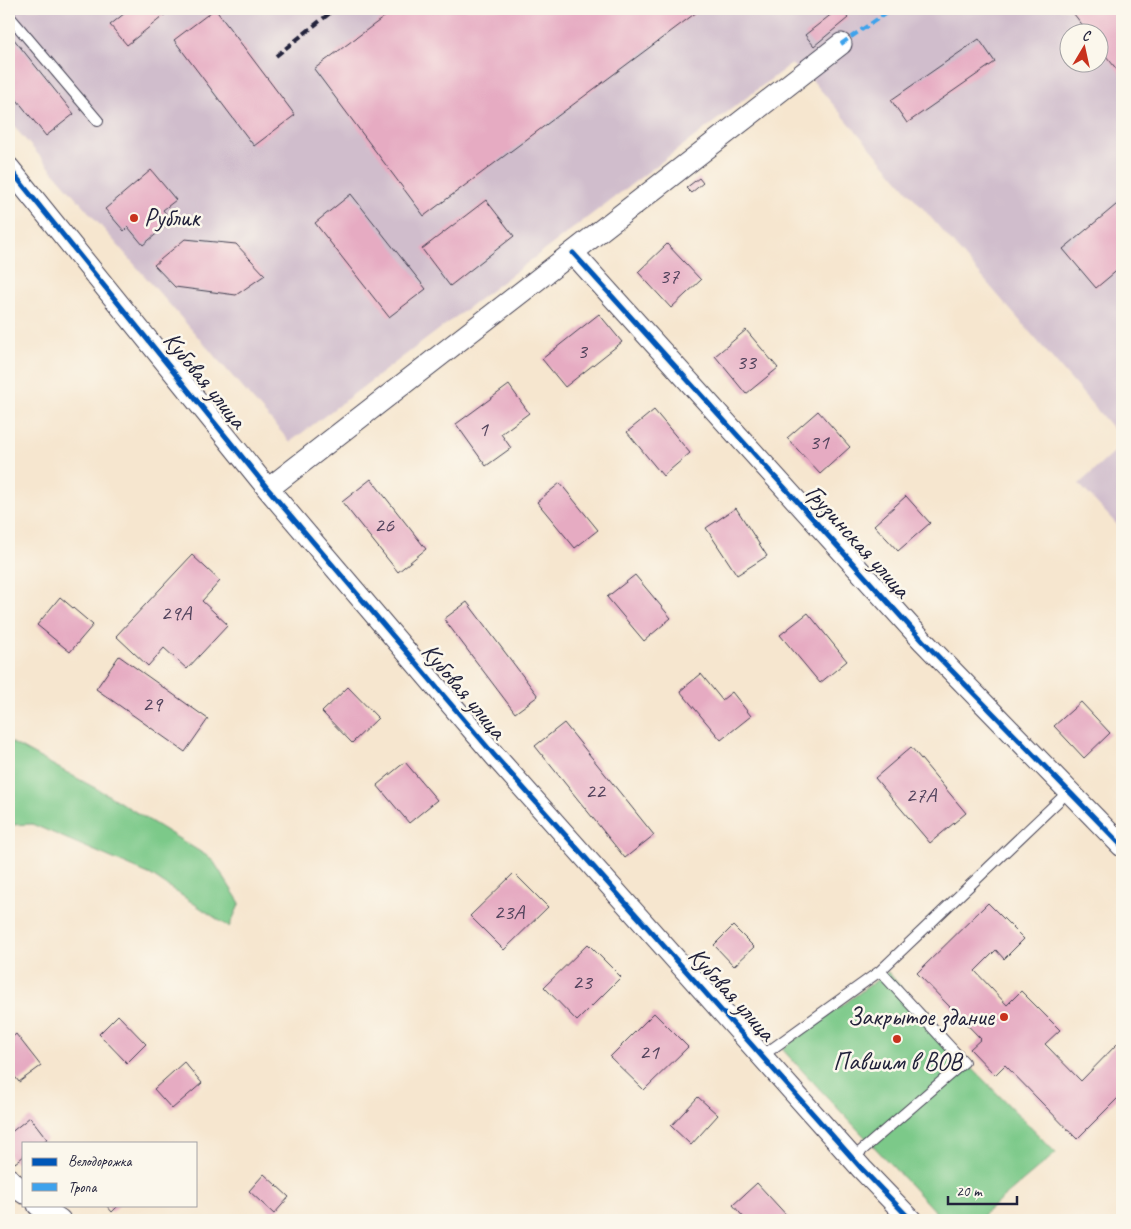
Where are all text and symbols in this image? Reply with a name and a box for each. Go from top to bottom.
north arrow [1058,22,1108,72]
text: С [1081,27,1093,45]
place label: Рублик [144,202,202,234]
marker: Рублик [128,212,140,224]
house number: 37 [659,262,680,290]
street label: Кубовая улица [156,325,255,437]
house number: 3 [577,337,589,365]
house number: 33 [736,348,758,376]
house number: 1 [478,415,489,443]
house number: 31 [809,428,830,456]
street label: Грузинская улица [798,477,919,606]
house number: 26 [374,511,395,539]
house number: 29А [161,599,192,627]
street label: Кубовая улица [414,636,515,747]
house number: 29 [142,690,164,718]
house number: 22 [585,777,607,805]
house number: 27А [906,781,937,809]
house number: 23А [494,898,525,926]
street label: Кубовая улица [681,940,784,1049]
house number: 23 [572,968,594,996]
place label: Закрытое здание [848,1001,996,1033]
marker: Закрытое здание [998,1011,1010,1023]
marker: Павшим в ВОВ [891,1033,903,1045]
house number: 21 [639,1038,660,1066]
place label: Павшим в ВОВ [833,1046,964,1078]
legend [22,1142,198,1206]
text: Велодорожка [68,1152,132,1171]
scale bar [948,1174,1017,1206]
text: Тропа [68,1178,97,1197]
text: 20 m [956,1182,983,1201]

